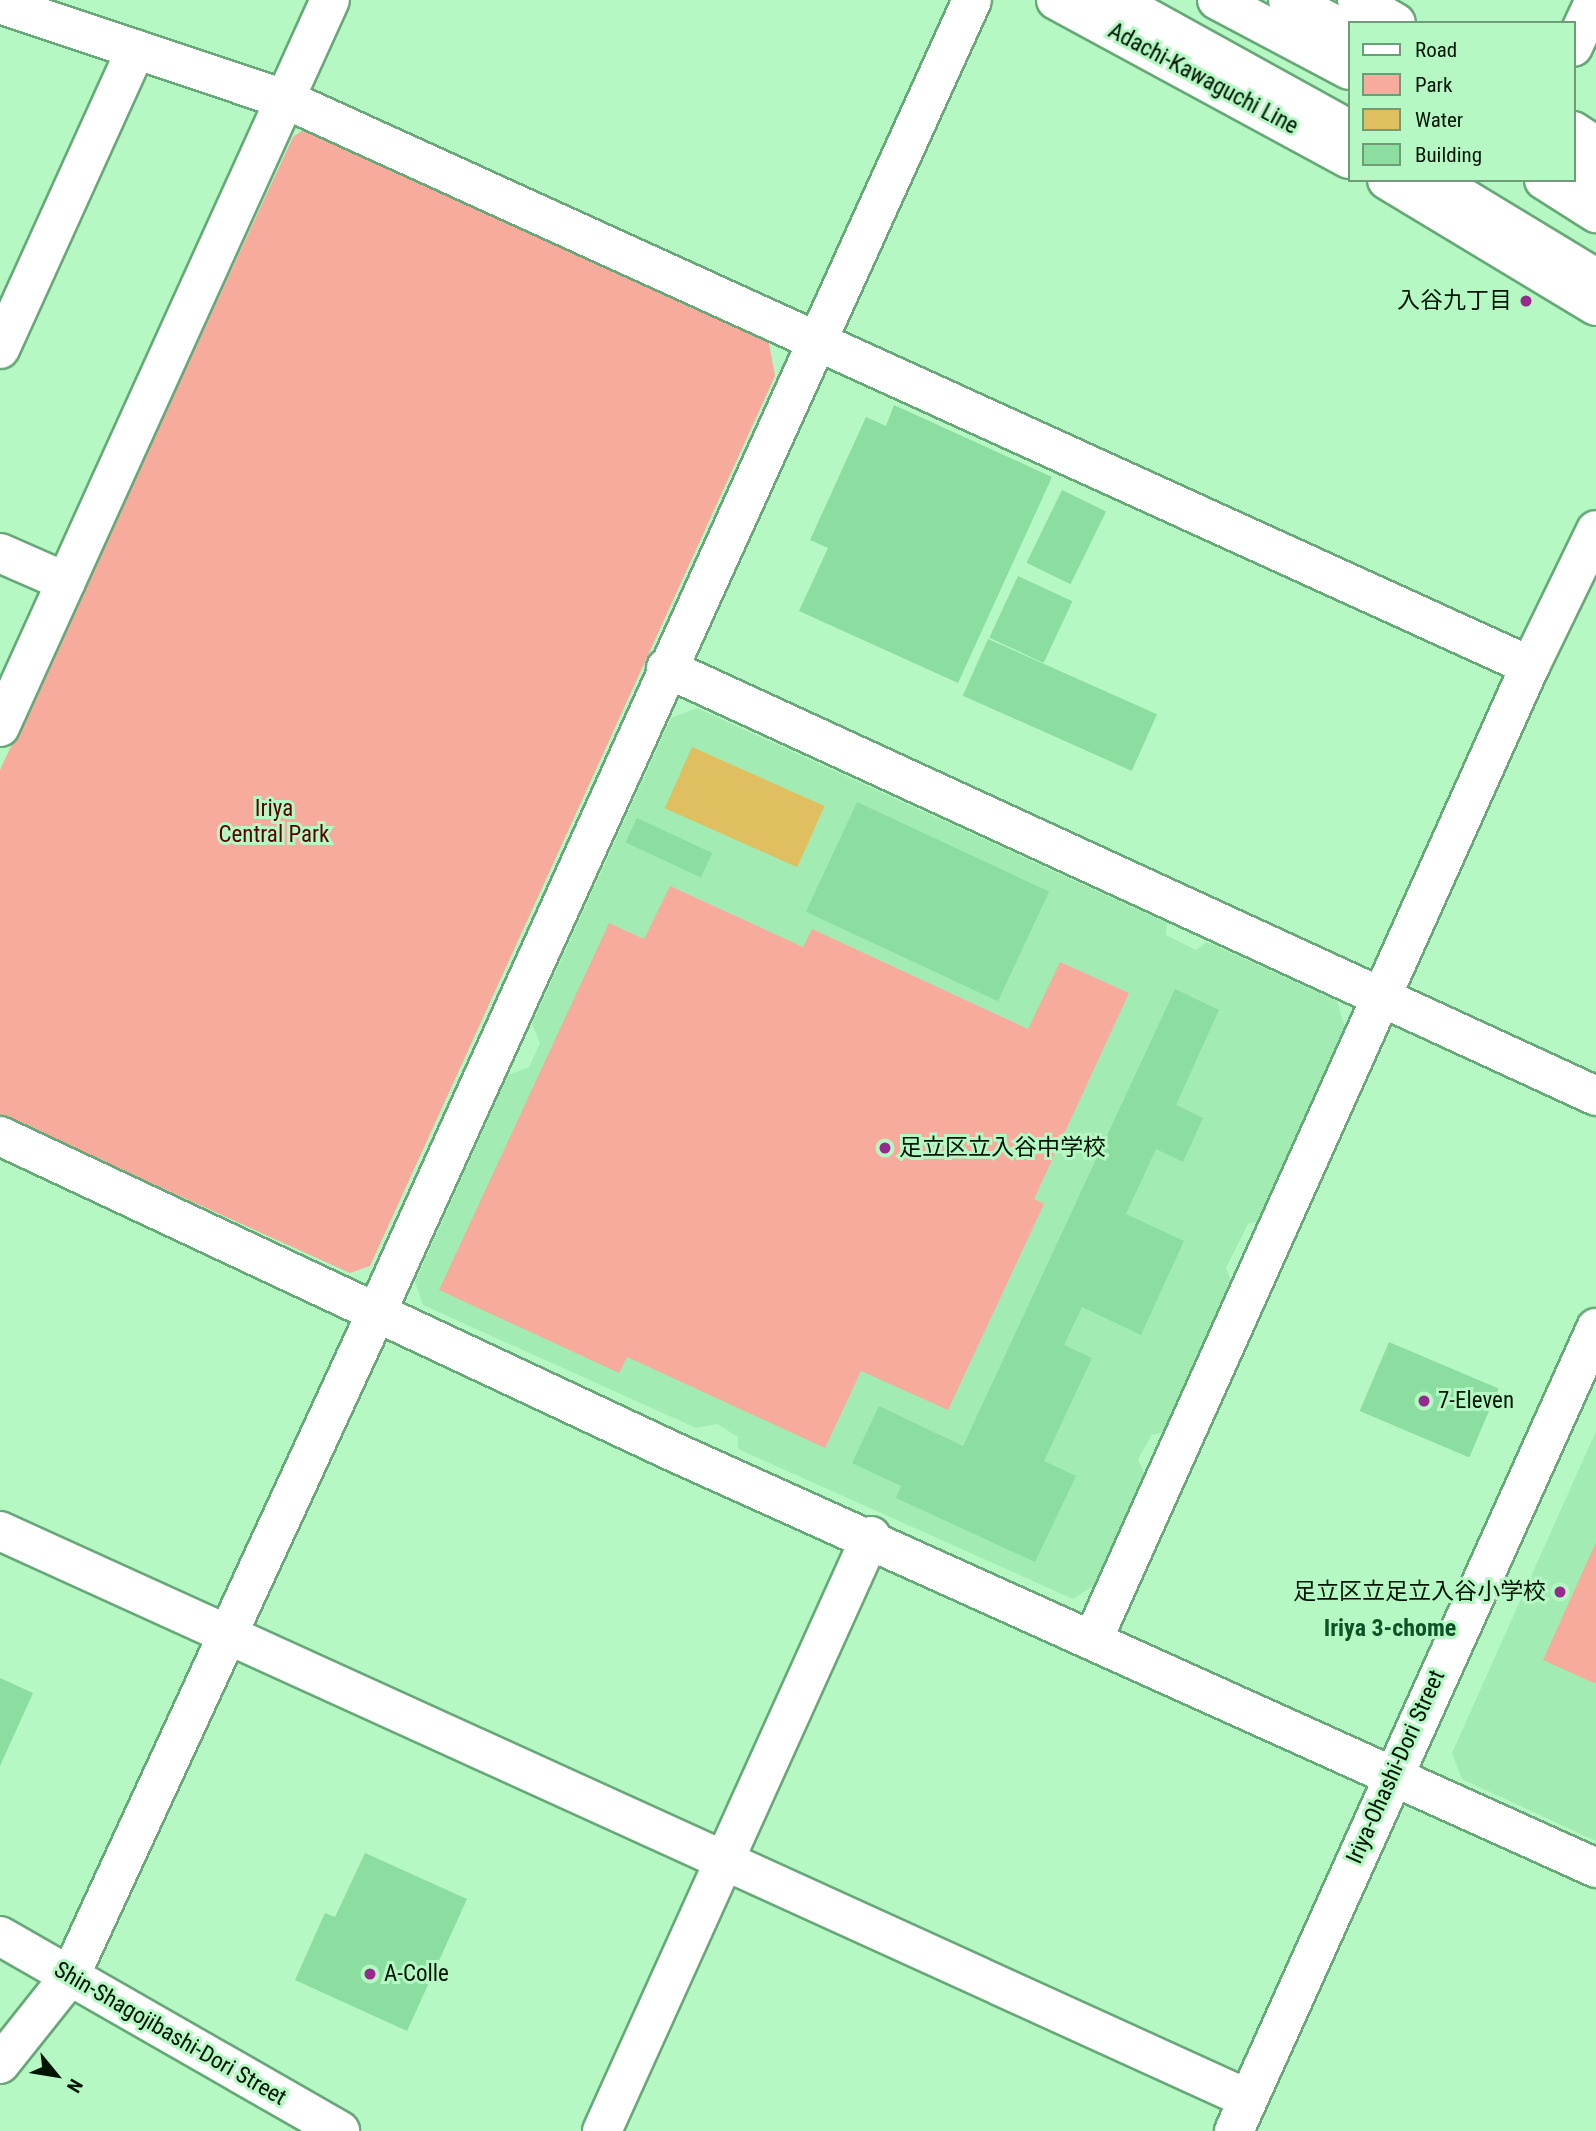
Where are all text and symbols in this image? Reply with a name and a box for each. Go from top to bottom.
street label: Adachi-Kawaguchi Line [1103,17,1303,141]
legend [1348,21,1575,182]
text: Road [1415,38,1457,62]
text: Park [1415,73,1452,97]
text: Water [1415,108,1463,132]
text: Building [1415,143,1482,167]
place label: 入谷九丁目 [1397,287,1512,315]
marker: 入谷九丁目 [1518,293,1534,309]
park label: Iriya Central Park [219,795,329,849]
place label: 足立区立入谷中学校 [899,1134,1106,1162]
marker: 足立区立入谷中学校 [877,1140,893,1156]
place label: 7-Eleven [1438,1387,1514,1415]
marker: 7-Eleven [1416,1393,1432,1409]
place label: 足立区立足立入谷小学校 [1293,1578,1546,1606]
marker: 足立区立足立入谷小学校 [1552,1584,1568,1600]
district label: Iriya 3-chome [1324,1615,1456,1643]
street label: Iriya-Ohashi-Dori Street [1341,1666,1451,1868]
street label: Shin-Shagojibashi-Dori Street [49,1956,291,2112]
place label: A-Colle [384,1960,449,1988]
marker: A-Colle [362,1966,378,1982]
north arrow [21,2040,91,2110]
text: N [62,2075,87,2097]

